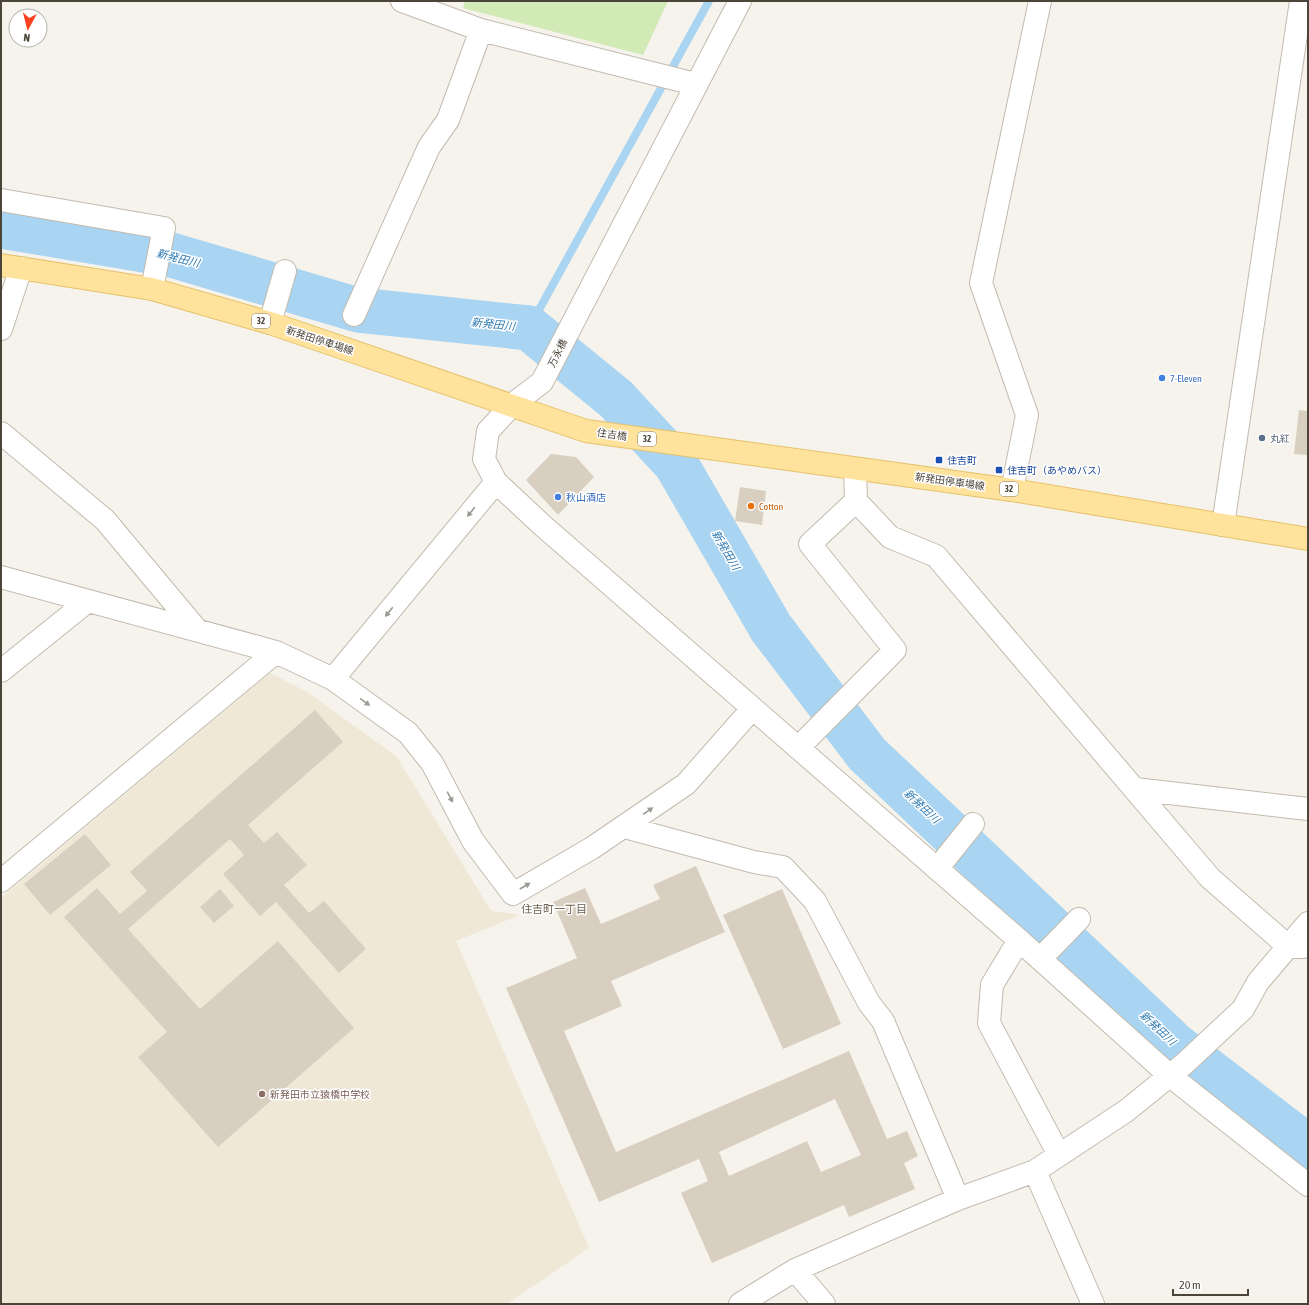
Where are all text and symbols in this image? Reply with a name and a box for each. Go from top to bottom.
north arrow [8,8,48,48]
text: N [23,32,31,44]
water label: 新発田川 [155,247,202,269]
road number: 32 [252,314,270,328]
water label: 新発田川 [470,316,517,332]
street label: 新発田停車場線 [285,324,355,357]
street label: 万永橋 [546,337,569,369]
marker: 7-Eleven [1157,373,1167,383]
place label: 7-Eleven [1170,373,1202,384]
street label: 住吉橋 [596,427,628,442]
road number: 32 [638,432,656,446]
marker: 丸紅 [1257,433,1267,443]
place label: 丸紅 [1270,433,1290,444]
marker: 住吉町 [934,455,944,465]
place label: 住吉町 [947,455,977,466]
marker: 住吉町（あやめバス） [994,465,1004,475]
place label: 住吉町（あやめバス） [1007,465,1107,476]
street label: 新発田停車場線 [915,471,985,492]
road number: 32 [1000,482,1018,496]
marker: 秋山酒店 [553,492,563,502]
place label: 秋山酒店 [566,492,606,503]
marker: Cotton [746,501,756,511]
place label: Cotton [759,501,784,512]
one-way arrow [467,507,476,517]
water label: 新発田川 [710,528,743,573]
one-way arrow [384,607,393,618]
one-way arrow [360,698,370,706]
water label: 新発田川 [902,787,943,826]
one-way arrow [447,791,453,803]
one-way arrow [643,807,653,815]
one-way arrow [520,883,531,890]
district label: 住吉町一丁目 [521,903,587,915]
water label: 新発田川 [1138,1009,1179,1048]
marker: 新発田市立猿橋中学校 [257,1089,267,1099]
place label: 新発田市立猿橋中学校 [270,1089,370,1100]
scale bar [1173,1271,1248,1297]
text: 20 m [1179,1278,1201,1292]

